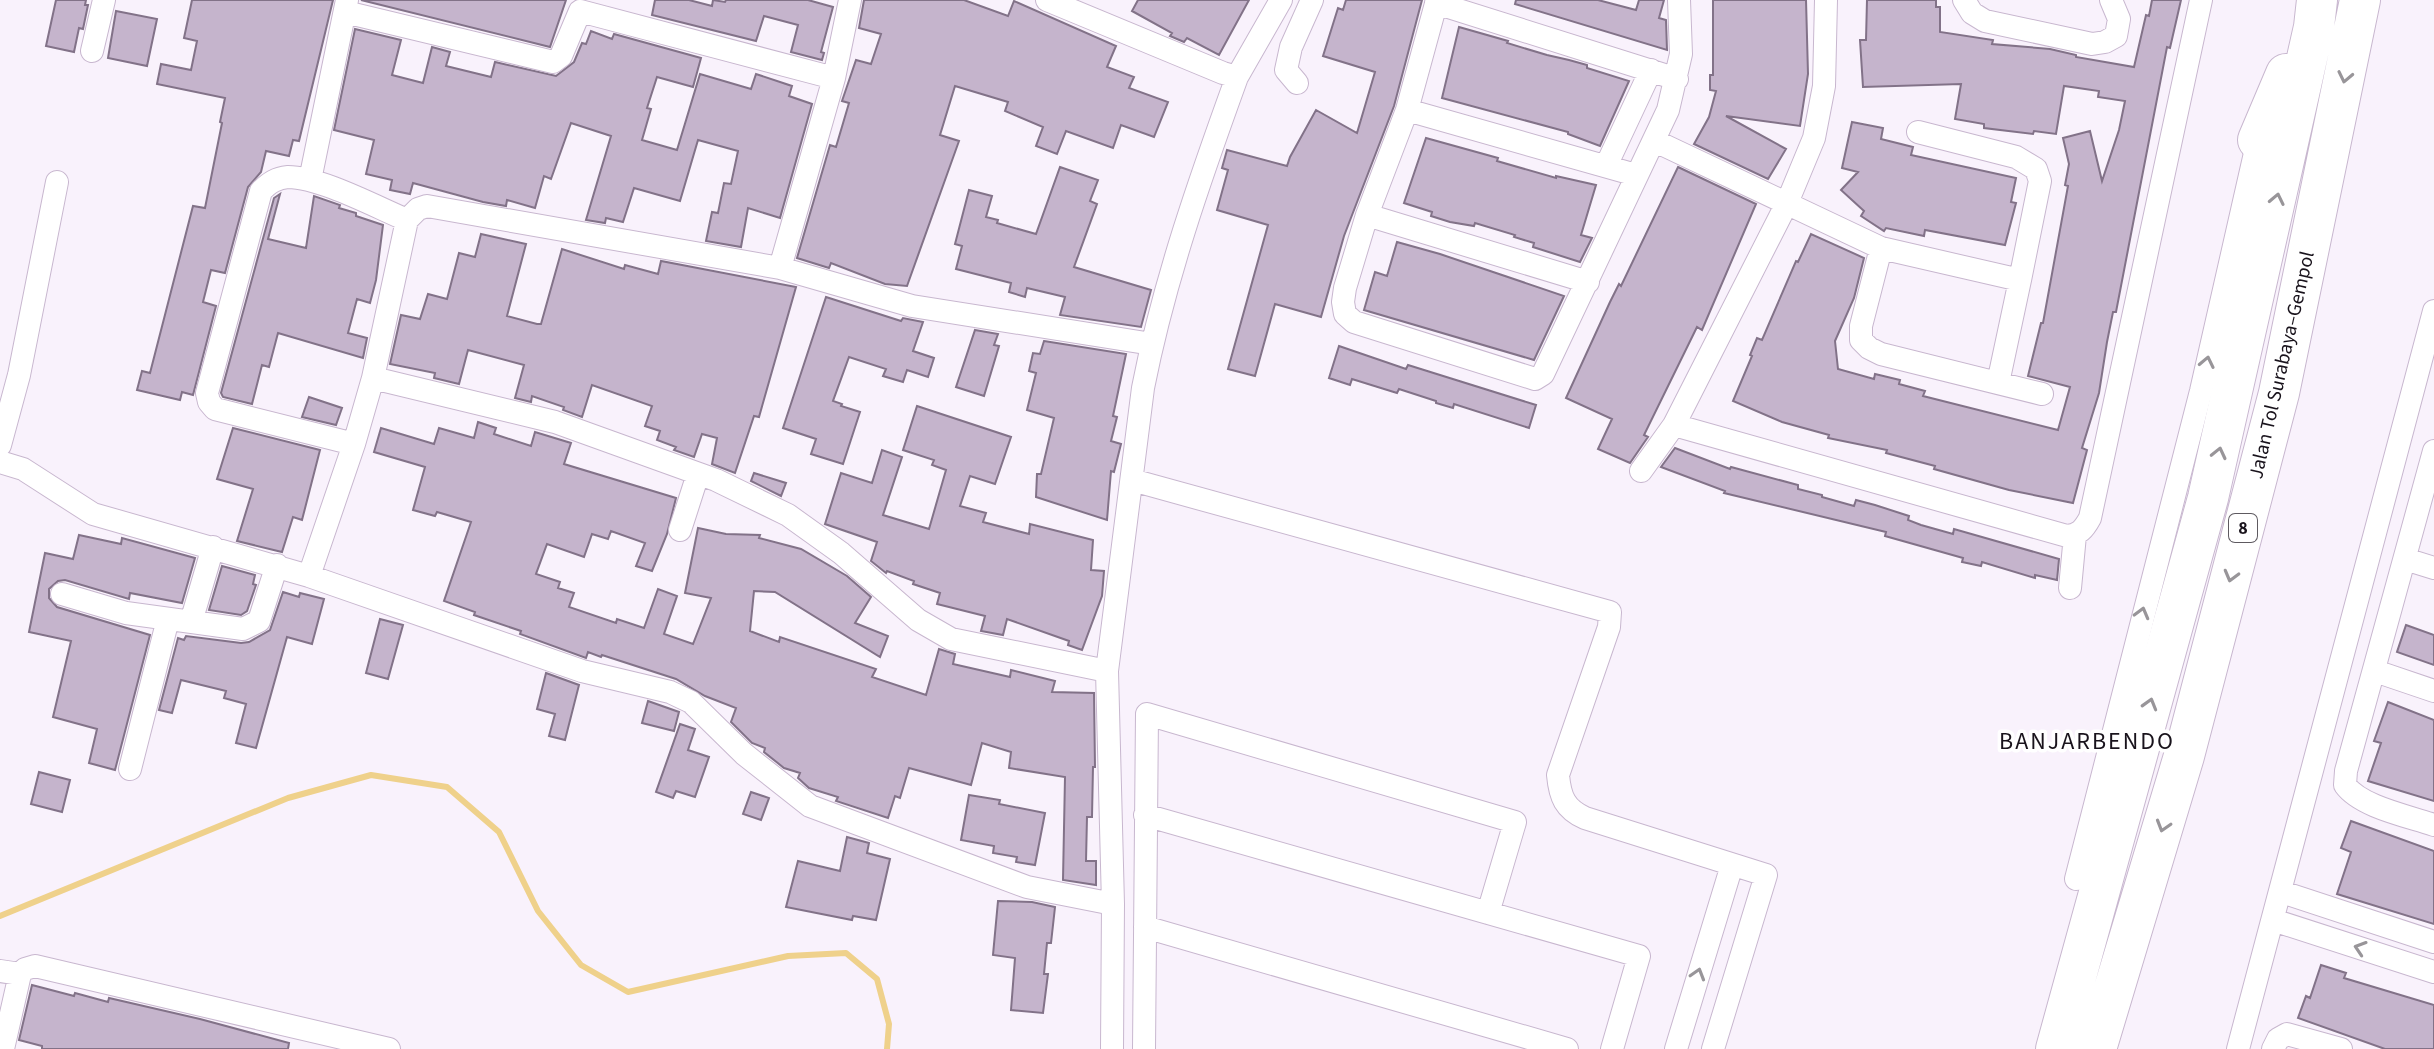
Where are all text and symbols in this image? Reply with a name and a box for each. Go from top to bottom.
one-way arrow [2337,70,2354,83]
one-way arrow [2268,193,2285,207]
street label: Jalan Tol Surabaya–Gempol [2242,249,2322,481]
one-way arrow [2198,355,2215,369]
one-way arrow [2210,447,2227,460]
road number: 8 [2229,514,2257,542]
one-way arrow [2224,568,2241,582]
one-way arrow [2133,607,2150,621]
one-way arrow [2141,697,2157,711]
district label: BANJARBENDO [1999,724,2175,759]
one-way arrow [2156,819,2172,833]
one-way arrow [2354,941,2367,957]
one-way arrow [1689,968,1705,982]

